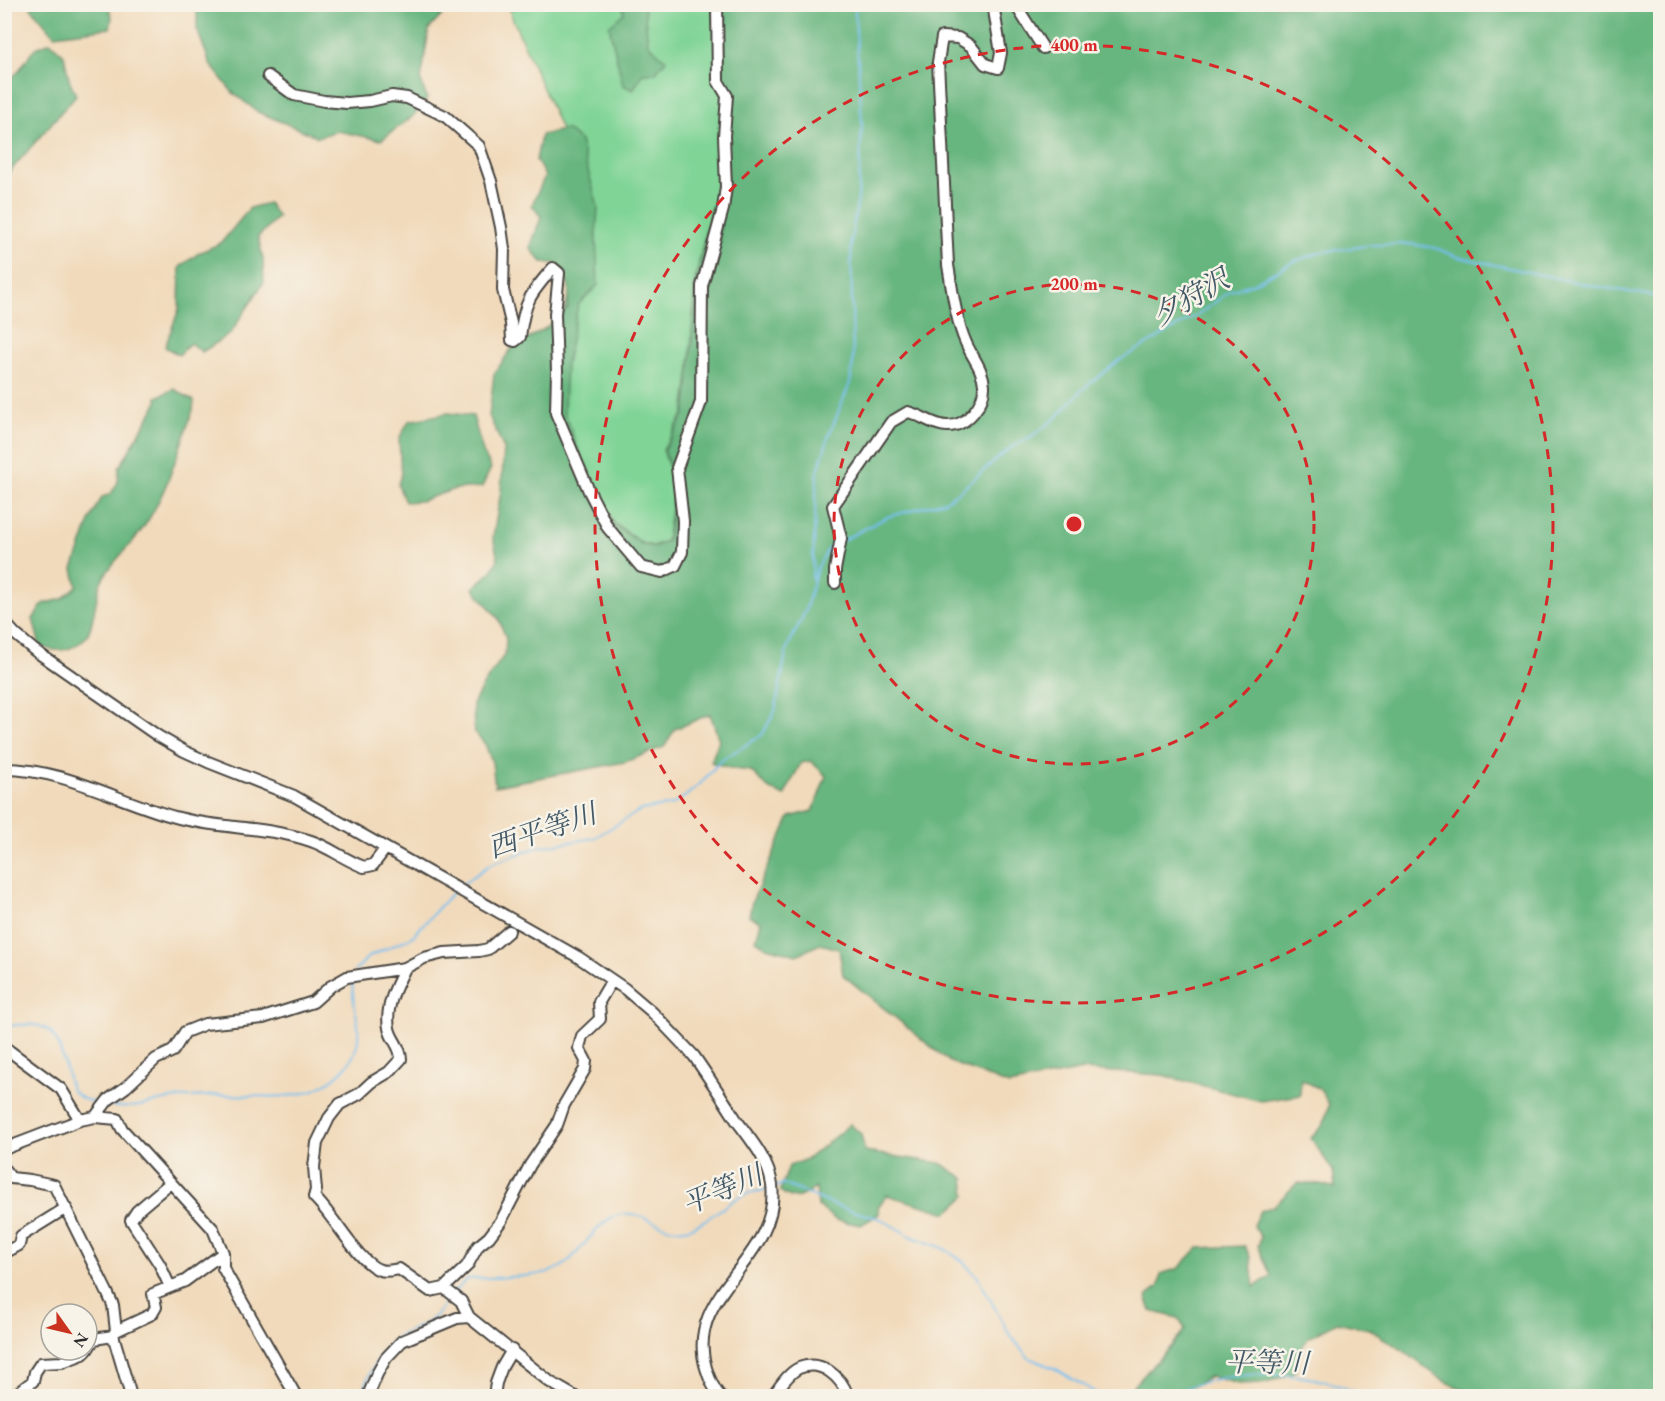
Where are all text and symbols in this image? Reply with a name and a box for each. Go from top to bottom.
text: 400 m [1050,33,1098,56]
water label: 夕狩沢 [1145,259,1238,334]
text: 200 m [1050,272,1098,295]
centre of rings [1064,514,1084,534]
water label: 西平等川 [483,794,604,865]
water label: 平等川 [676,1155,770,1222]
north arrow [39,1302,99,1362]
text: N [69,1329,93,1351]
water label: 平等川 [1225,1343,1312,1381]

